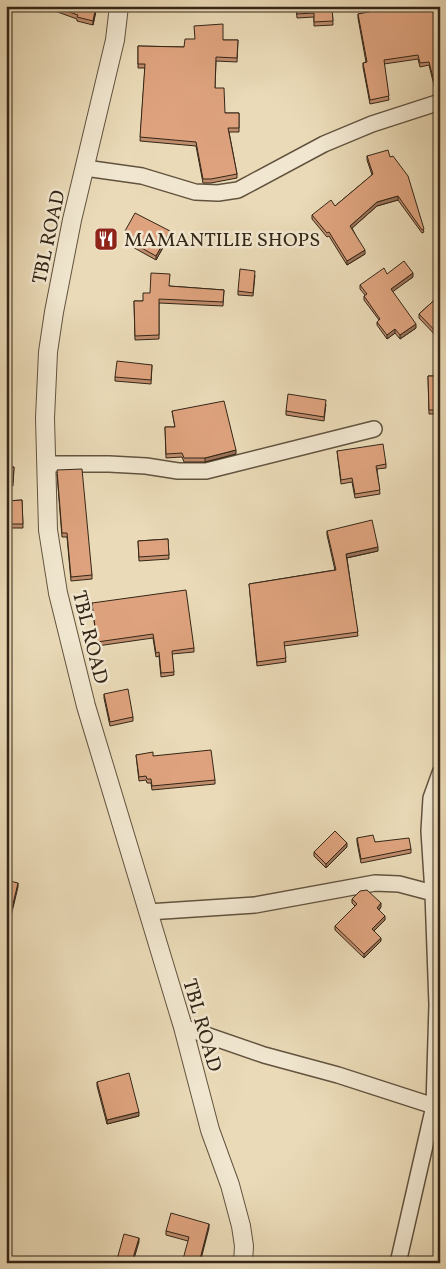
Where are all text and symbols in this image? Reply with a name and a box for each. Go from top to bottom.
street label: TBL ROAD [26,188,74,287]
restaurant icon: MAMANTILIE SHOPS [93,226,119,252]
place label: MAMANTILIE SHOPS [124,227,320,255]
street label: TBL ROAD [64,588,114,687]
street label: TBL ROAD [174,976,228,1075]

